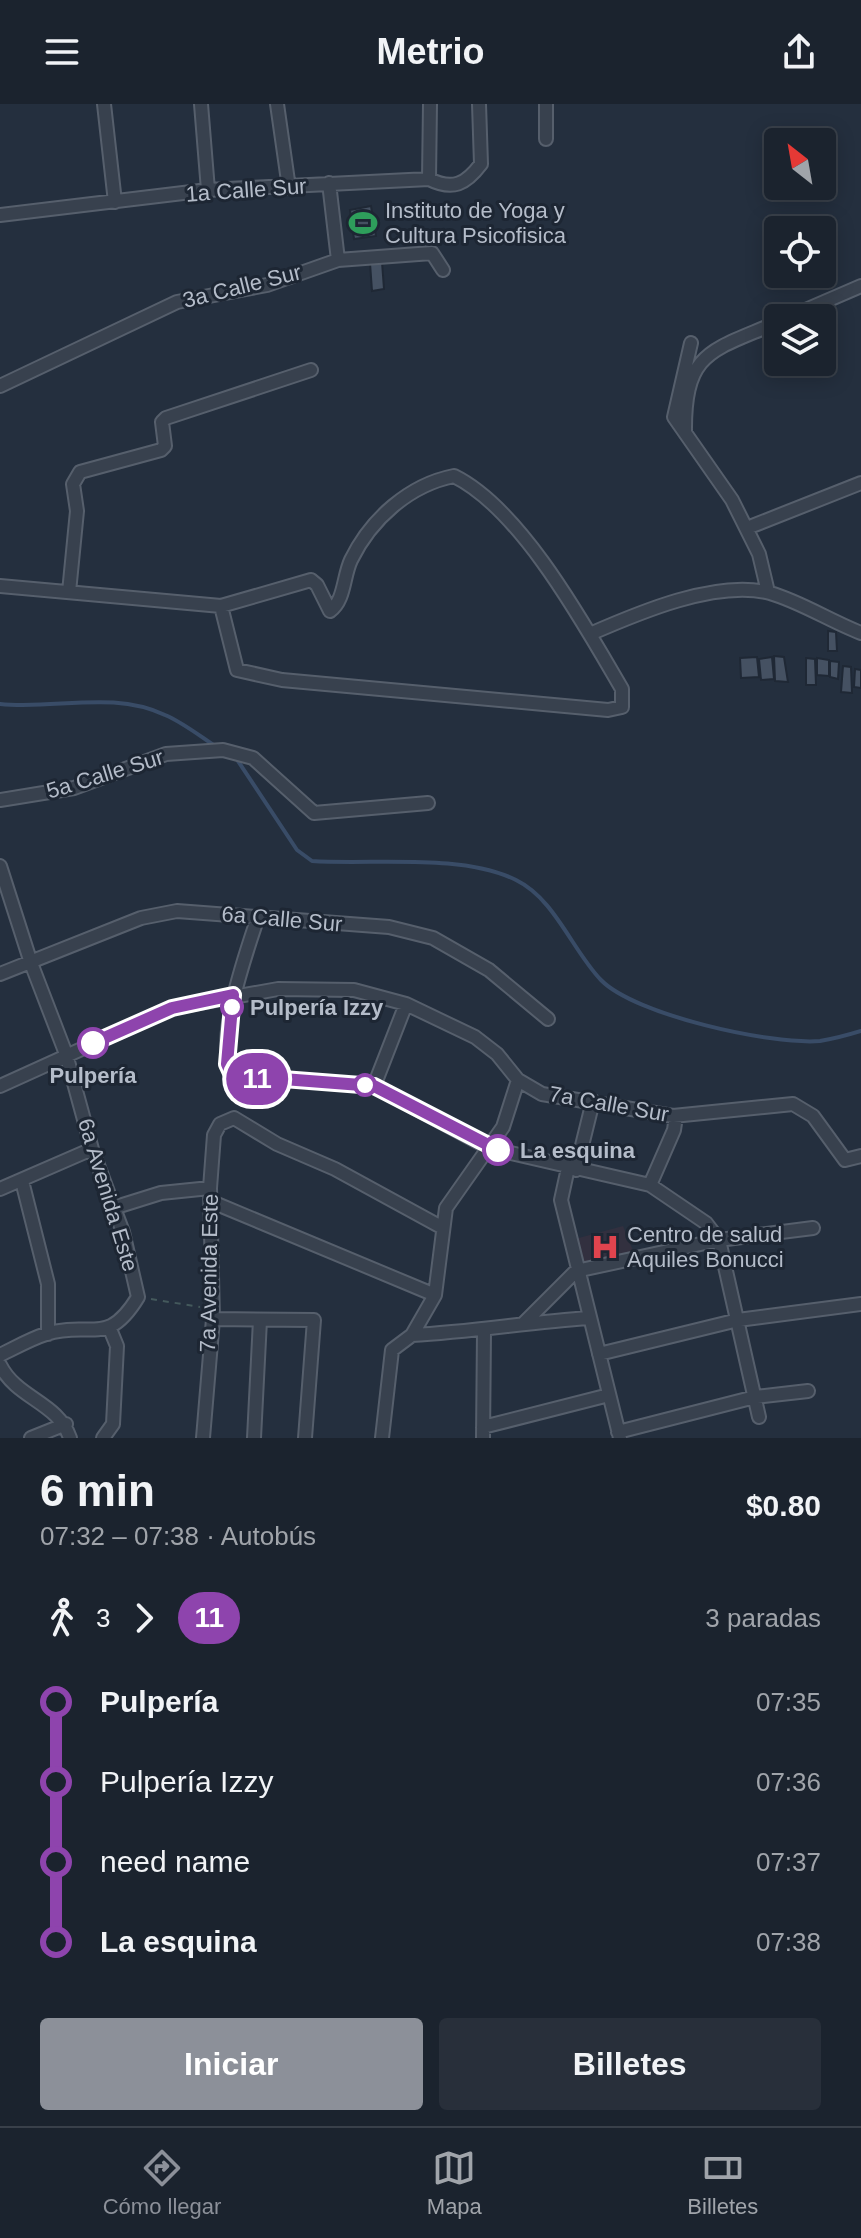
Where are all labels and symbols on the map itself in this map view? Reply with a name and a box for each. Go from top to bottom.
north arrow [764,128,836,200]
street label: 1a Calle Sur [185,173,307,207]
place label: Instituto de Yoga y Cultura Psicofisica [385,198,567,248]
sports icon: Instituto de Yoga y Cultura Psicofisica [348,208,378,238]
street label: 3a Calle Sur [180,259,304,313]
street label: 5a Calle Sur [43,744,167,804]
street label: 6a Calle Sur [221,901,343,937]
place label: Pulpería Izzy [250,995,384,1020]
marker: Pulpería Izzy [221,996,243,1018]
marker: Pulpería [78,1028,108,1058]
line badge: 11 [221,1053,293,1105]
place label: Pulpería [50,1063,137,1088]
unlabelled marker [354,1074,376,1096]
street label: 7a Calle Sur [547,1081,671,1127]
street label: 6a Avenida Este [73,1116,143,1274]
marker: La esquina [483,1135,513,1165]
place label: La esquina [520,1138,636,1163]
street label: 7a Avenida Este [195,1193,223,1353]
place label: Centro de salud Aquiles Bonucci [627,1222,784,1272]
hospital icon: Centro de salud Aquiles Bonucci [590,1232,620,1262]

